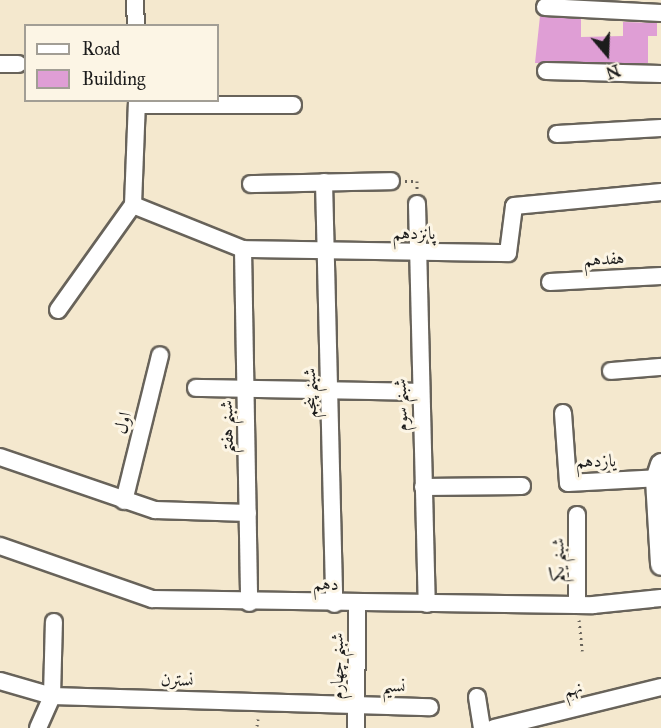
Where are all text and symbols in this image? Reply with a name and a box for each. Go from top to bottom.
legend [24,24,219,102]
north arrow [577,24,637,84]
text: Road [82,38,120,60]
text: N [604,60,623,83]
text: Building [82,68,145,90]
street label: پانزدهم [393,222,435,244]
street label: هفدهم [583,247,625,271]
street label: شبنم پنجم [299,368,321,418]
street label: شبنم سوم [389,378,413,432]
street label: شبنم هفتم [216,400,238,454]
street label: اول [110,410,136,436]
street label: یازدهم [576,450,616,472]
street label: شبنم یکم [547,538,569,582]
street label: دهم [313,573,339,595]
street label: شبنم چهارم [326,633,348,699]
street label: نسترن [160,669,194,691]
street label: نسیم [382,675,406,697]
street label: نهم [561,676,585,702]

